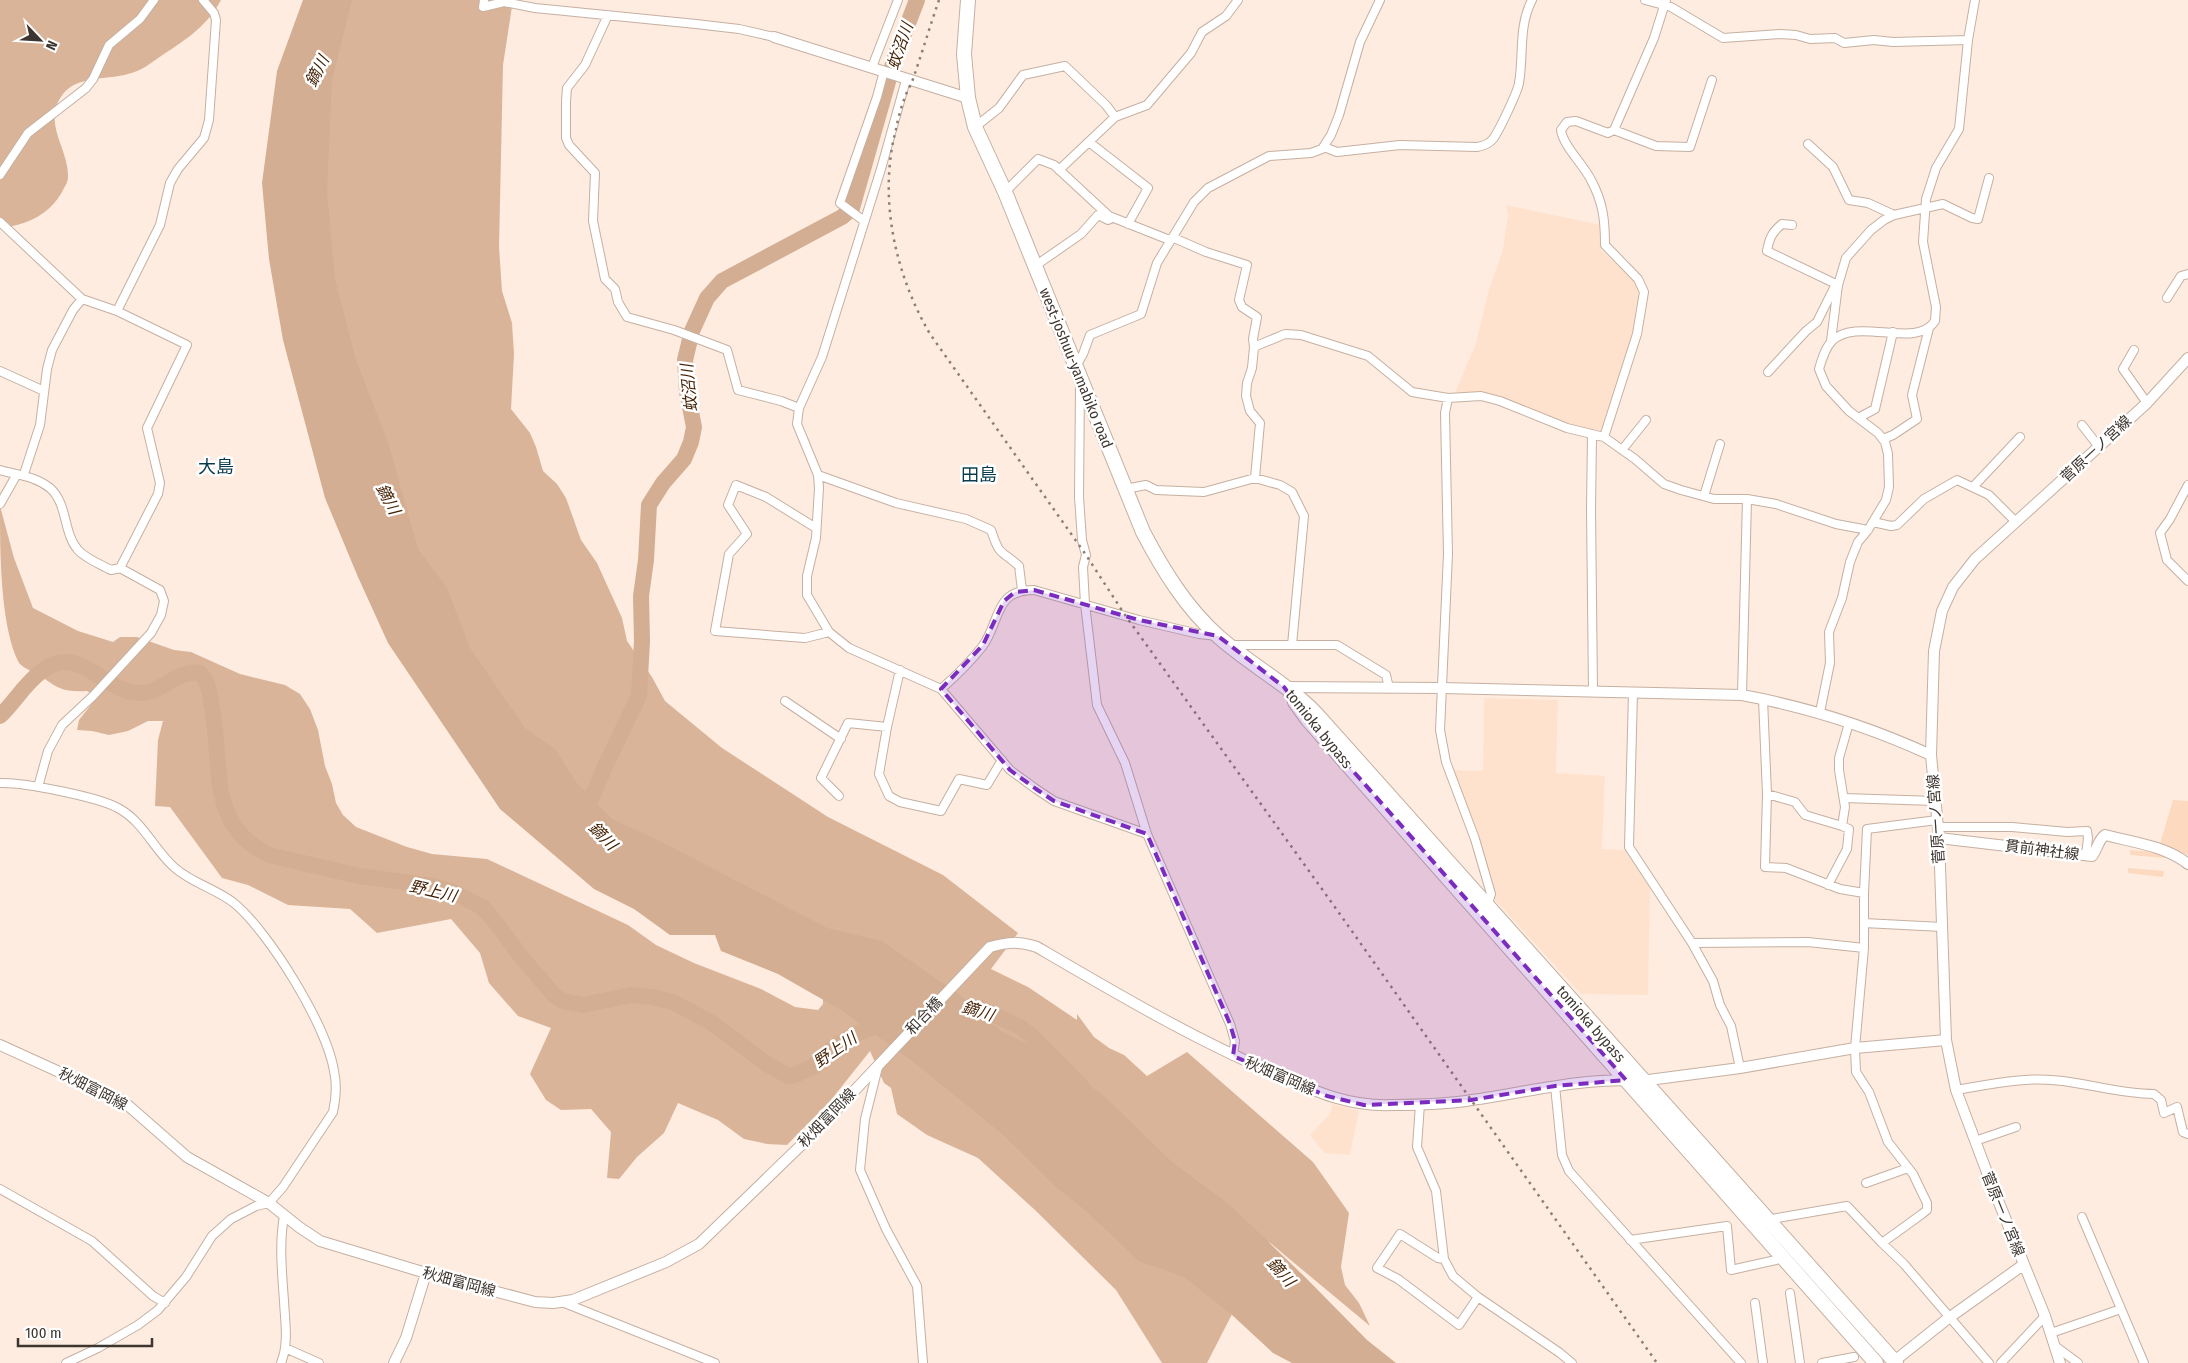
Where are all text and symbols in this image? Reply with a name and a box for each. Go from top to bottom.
north arrow [15,15,65,65]
water label: 蚊沼川 [883,18,917,72]
text: N [42,38,61,53]
water label: 鏑川 [301,51,334,90]
street label: west-joshuu-yamabiko road [1036,285,1116,451]
water label: 蚊沼川 [677,361,701,413]
street label: 菅原一ノ宮線 [2057,412,2135,486]
district label: 大島 [198,456,234,478]
district label: 田島 [961,464,997,486]
water label: 鏑川 [372,480,405,519]
street label: tomioka bypass [1282,686,1356,772]
street label: 菅原一ノ宮線 [1924,773,1948,865]
water label: 鏑川 [585,818,622,855]
street label: 貫前神社線 [2004,836,2080,864]
water label: 野上川 [407,876,460,906]
street label: tomioka bypass [1553,982,1629,1066]
street label: 和合橋 [902,994,946,1038]
water label: 鏑川 [960,997,998,1025]
water label: 野上川 [810,1027,862,1072]
street label: 秋畑富岡線 [1242,1053,1318,1099]
street label: 秋畑富岡線 [55,1064,131,1114]
street label: 秋畑富岡線 [794,1085,860,1151]
street label: 菅原一ノ宮線 [1978,1169,2028,1259]
water label: 鏑川 [1263,1254,1300,1292]
street label: 秋畑富岡線 [420,1264,498,1300]
scale bar [18,1316,151,1348]
text: 100 m [25,1324,62,1342]

